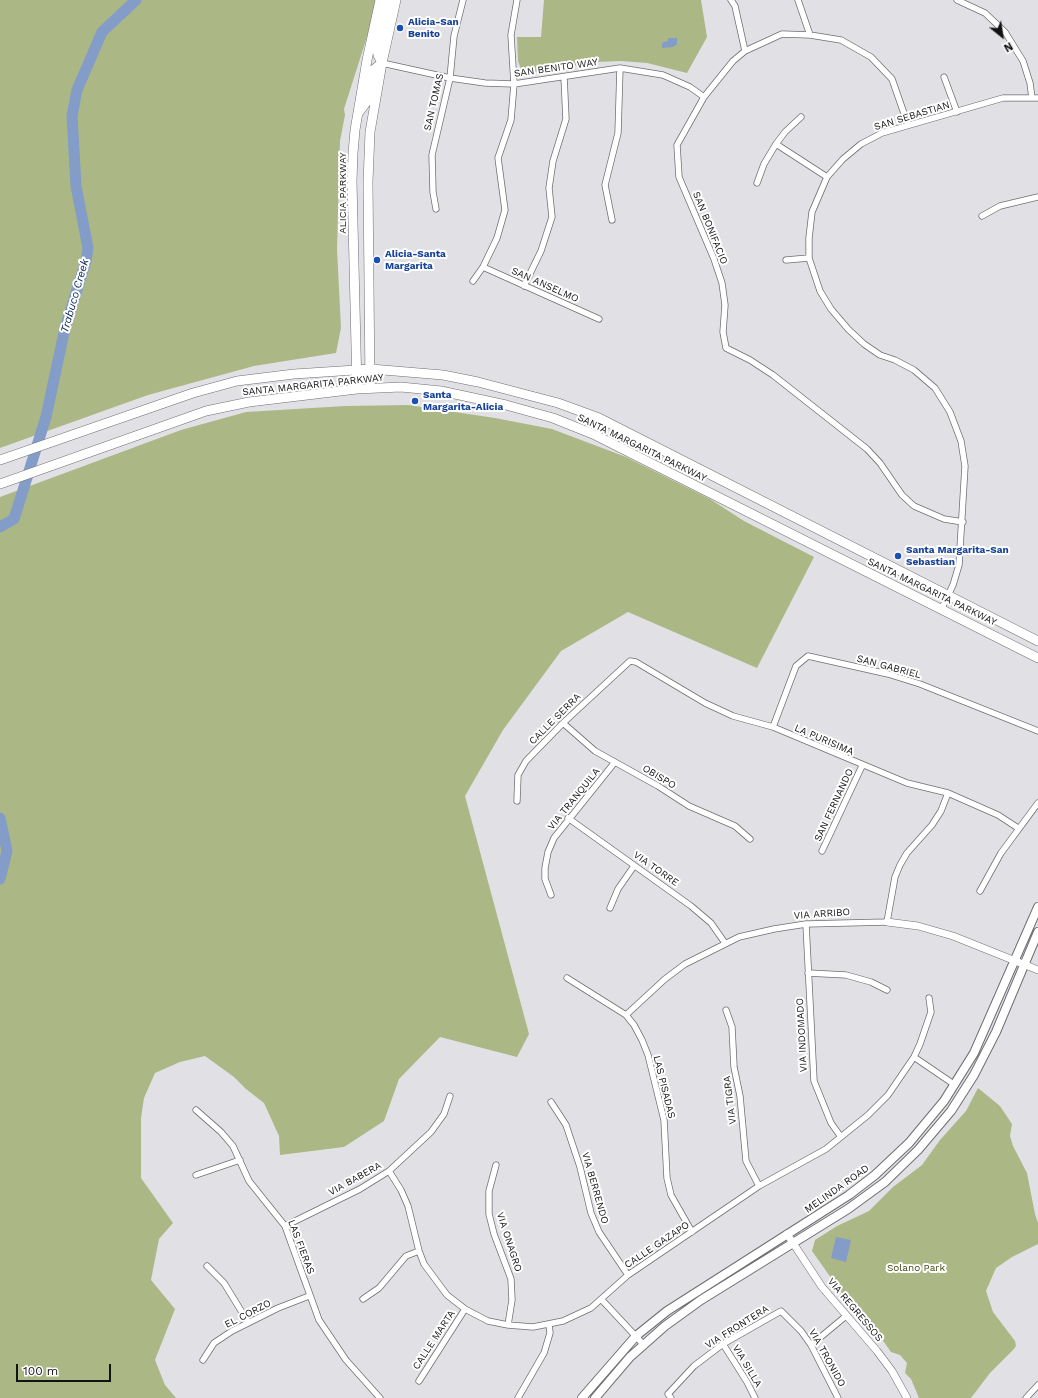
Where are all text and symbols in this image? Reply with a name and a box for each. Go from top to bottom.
place label: Alicia-San Benito [408,16,459,40]
north arrow [982,16,1022,56]
marker: Alicia-San Benito [395,23,405,33]
text: N [1001,39,1015,54]
street label: SAN BENITO WAY [513,56,599,80]
street label: SAN TOMAS [422,72,446,132]
street label: SAN SEBASTIAN [873,99,951,133]
street label: ALICIA PARKWAY [337,152,349,234]
street label: SAN BONIFACIO [690,190,730,266]
place label: Alicia-Santa Margarita [385,248,446,272]
marker: Alicia-Santa Margarita [372,255,382,265]
water label: Trabuco Creek [58,258,92,334]
street label: SAN ANSELMO [509,265,581,305]
street label: SANTA MARGARITA PARKWAY [242,372,384,398]
place label: Santa Margarita-Alicia [423,389,503,412]
marker: Santa Margarita-Alicia [410,396,420,406]
street label: SANTA MARGARITA PARKWAY [576,411,708,485]
place label: Santa Margarita-San Sebastian [906,544,1009,568]
marker: Santa Margarita-San Sebastian [893,551,903,561]
street label: SANTA MARGARITA PARKWAY [866,555,998,629]
street label: SAN GABRIEL [856,653,922,681]
street label: CALLE SERRA [527,691,583,747]
street label: LA PURISIMA [793,722,855,758]
street label: OBISPO [640,762,678,792]
street label: VIA TRANQUILA [545,766,603,832]
street label: SAN FERNANDO [812,767,856,843]
street label: VIA TORRE [631,849,681,889]
street label: VIA ARRIBO [793,906,851,922]
street label: VIA INDOMADO [794,998,810,1072]
street label: LAS PISADAS [650,1054,678,1120]
street label: VIA TIGRA [721,1075,739,1125]
street label: VIA BERRENDO [579,1151,611,1225]
street label: VIA BABERA [326,1160,384,1198]
street label: MELINDA ROAD [802,1162,872,1216]
street label: VIA ONAGRO [494,1211,524,1273]
street label: LAS FIERAS [285,1218,317,1276]
street label: CALLE GAZAPO [622,1219,692,1271]
park label: Solano Park [887,1262,945,1274]
street label: VIA REGRESSOS [825,1276,885,1344]
street label: EL CORZO [223,1297,273,1331]
street label: VIA FRONTERA [703,1303,771,1351]
street label: CALLE MARTA [410,1308,458,1372]
street label: VIA TRONIDO [806,1327,848,1389]
street label: VIA SILLA [730,1343,764,1389]
scale bar [18,1356,113,1382]
text: 100 m [23,1364,58,1378]

